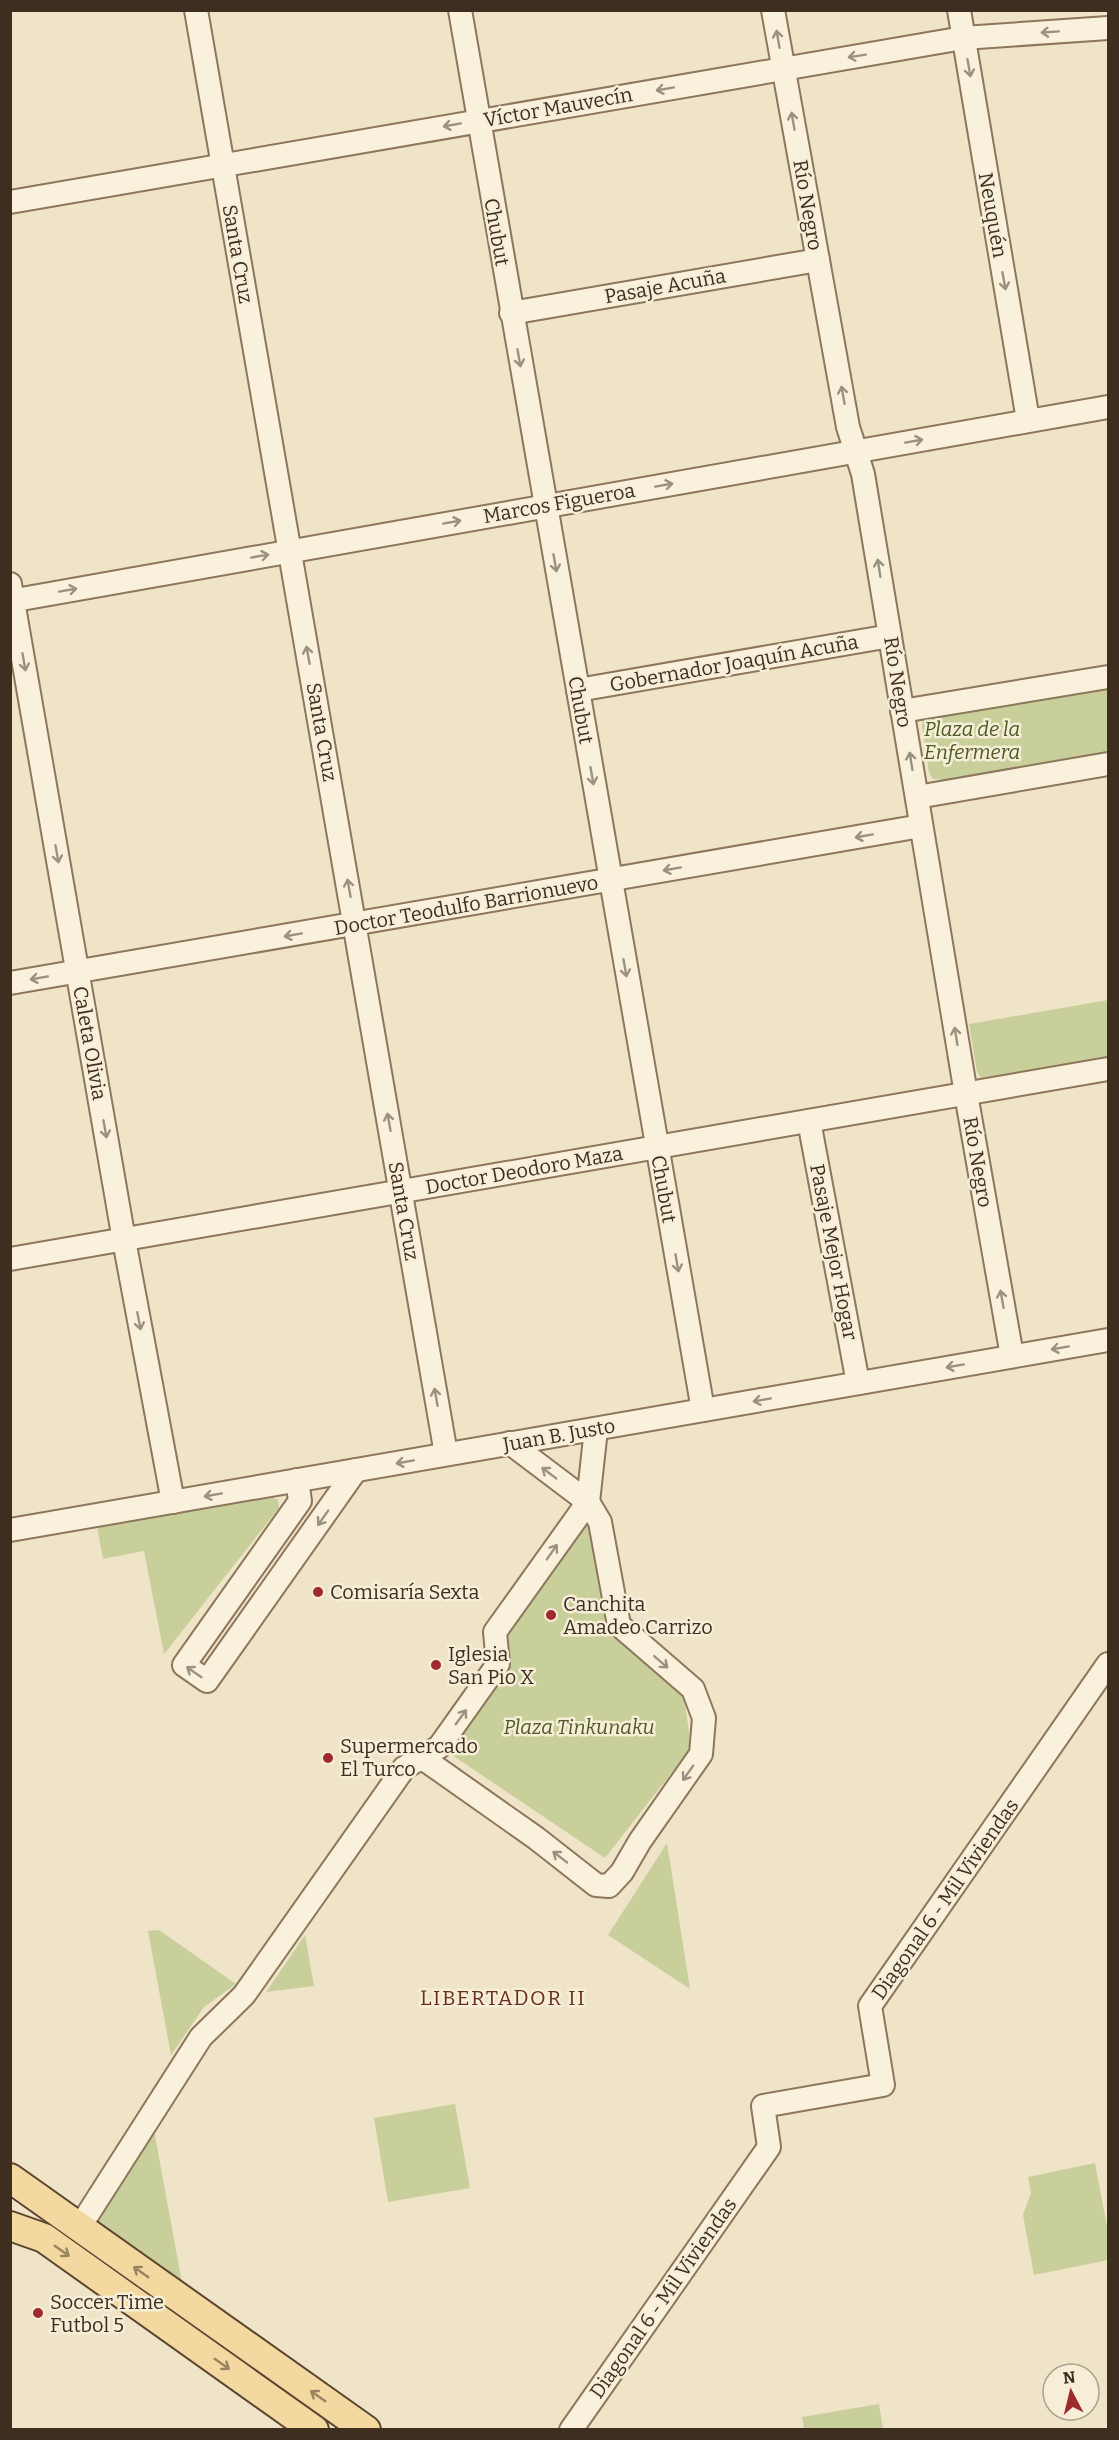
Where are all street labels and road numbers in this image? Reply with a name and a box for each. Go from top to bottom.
street label: Víctor Mauvecín [482,82,635,132]
street label: Río Negro [788,158,828,252]
street label: Neuquén [974,170,1012,260]
street label: Chubut [479,196,515,268]
street label: Santa Cruz [217,203,259,305]
street label: Pasaje Acuña [602,263,728,309]
street label: Marcos Figueroa [481,478,637,528]
street label: Gobernador Joaquín Acuña [608,629,860,697]
street label: Río Negro [879,635,917,729]
street label: Chubut [563,674,599,746]
street label: Santa Cruz [301,681,343,783]
street label: Doctor Teodulfo Barrionuevo [332,870,600,940]
street label: Caleta Olivia [68,984,112,1102]
street label: Río Negro [958,1115,998,1209]
street label: Doctor Deodoro Maza [423,1141,625,1199]
street label: Chubut [646,1153,682,1225]
street label: Santa Cruz [383,1160,425,1262]
street label: Pasaje Mejor Hogar [804,1162,863,1342]
street label: Juan B. Justo [500,1413,617,1457]
street label: Diagonal 6 - Mil Viviendas [866,1794,1024,2004]
street label: Diagonal 6 - Mil Viviendas [584,2193,742,2403]

